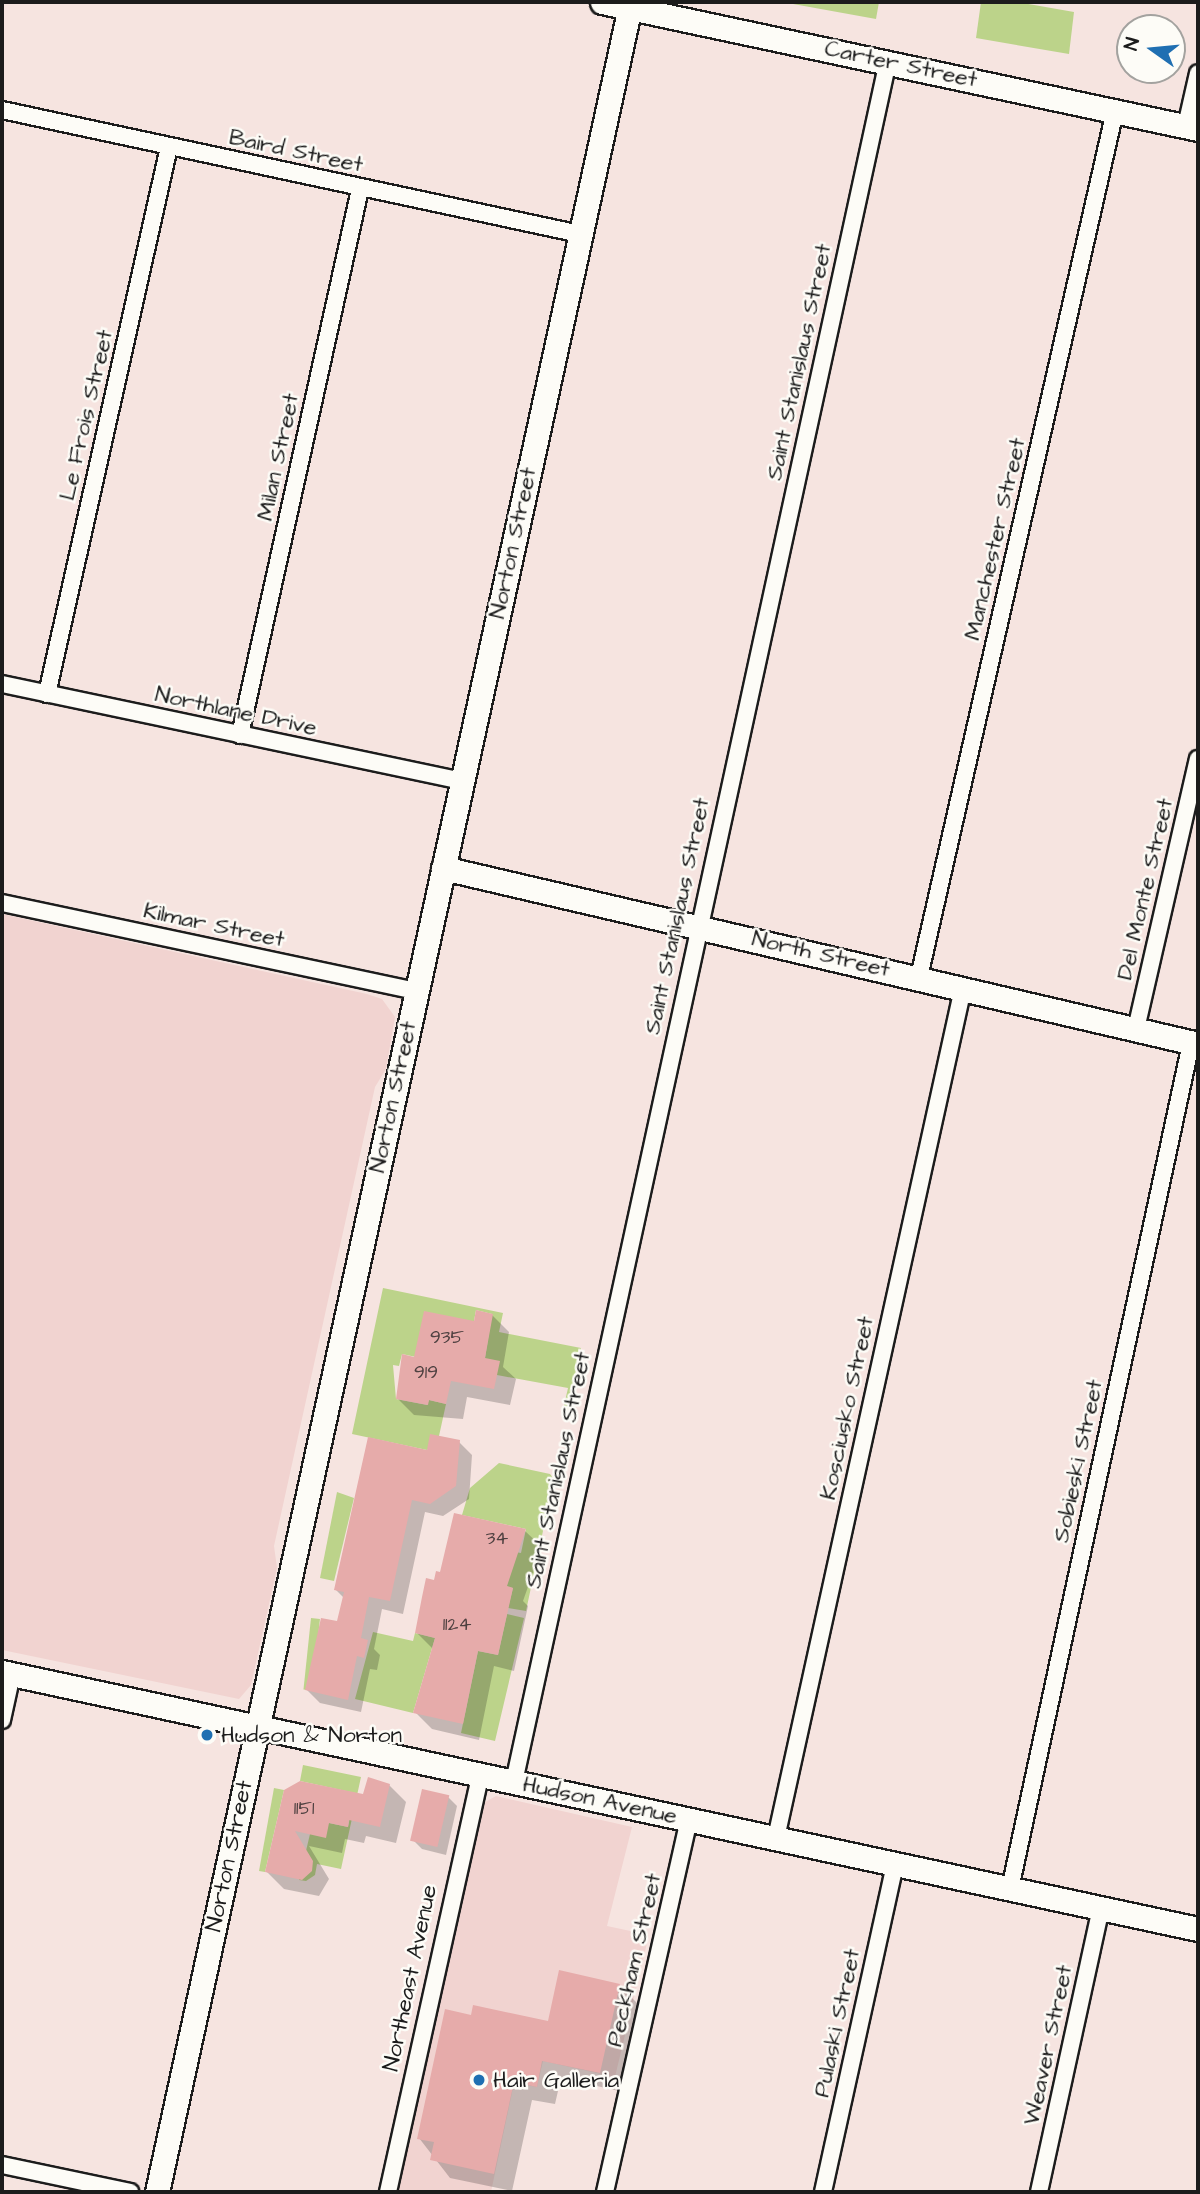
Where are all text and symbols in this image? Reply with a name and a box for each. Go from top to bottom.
north arrow [1116,14,1186,84]
street label: Carter Street [822,34,980,94]
text: N [1118,35,1147,53]
street label: Baird Street [227,123,365,179]
street label: Saint Stanislaus Street [760,241,838,483]
street label: Le Frois Street [53,327,119,503]
street label: Milan Street [251,391,305,523]
street label: Manchester Street [958,435,1032,643]
street label: Norton Street [483,465,543,621]
street label: Northlane Drive [153,680,319,742]
street label: Saint Stanislaus Street [638,795,716,1037]
street label: Del Monte Street [1111,795,1179,983]
street label: Kilmar Street [141,897,287,953]
street label: North Street [749,925,893,983]
street label: Norton Street [363,1019,423,1175]
street label: Kosciusko Street [814,1314,880,1502]
house number: 935 [430,1327,464,1349]
street label: Saint Stanislaus Street [519,1349,597,1591]
house number: 919 [414,1362,438,1384]
street label: Sobieski Street [1047,1377,1109,1545]
house number: 34 [486,1528,508,1550]
house number: 1124 [443,1614,471,1636]
place label: Hudson & Norton [221,1721,402,1749]
marker: Hudson & Norton [199,1727,215,1743]
street label: Hudson Avenue [520,1770,680,1830]
street label: Norton Street [199,1778,259,1934]
house number: 1151 [294,1798,314,1820]
street label: Peckham Street [601,1871,667,2049]
street label: Northeast Avenue [377,1882,443,2074]
street label: Pulaski Street [808,1946,866,2100]
street label: Weaver Street [1018,1962,1078,2128]
place label: Hair Galleria [493,2066,619,2094]
marker: Hair Galleria [471,2072,487,2088]

